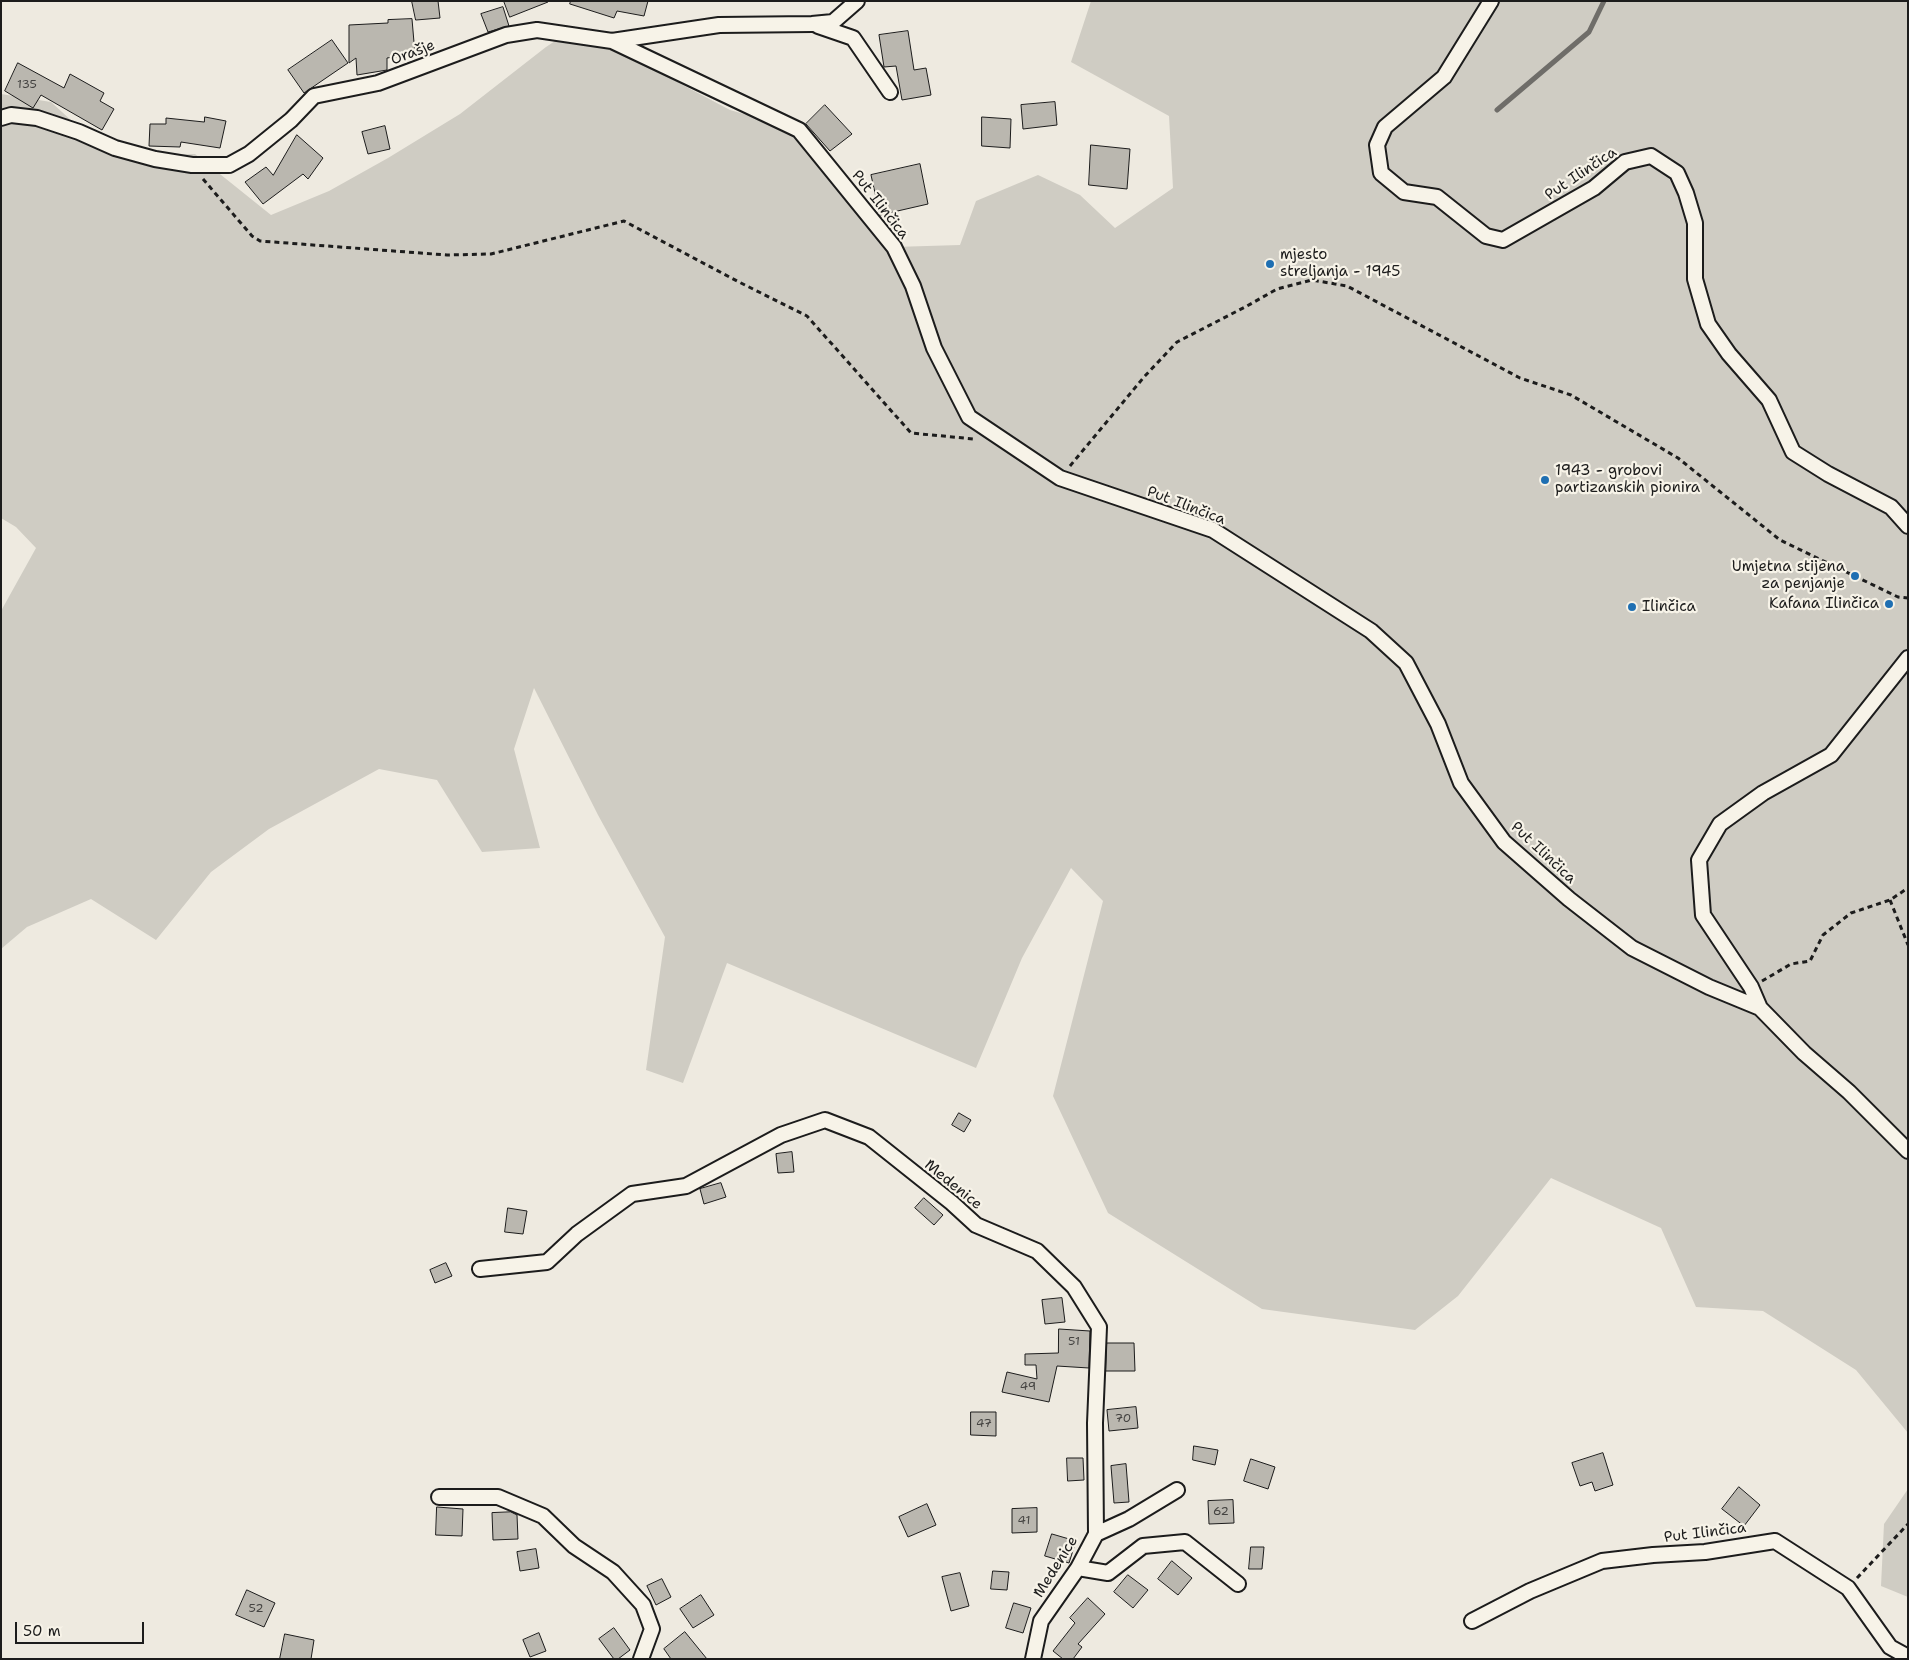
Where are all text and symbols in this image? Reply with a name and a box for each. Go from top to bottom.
street label: Orašje [388,36,438,70]
house number: 135 [17,78,37,92]
street label: Put Ilinčica [1542,143,1620,205]
street label: Put Ilinčica [848,167,912,243]
place label: mjesto streljanja - 1945 [1280,246,1400,281]
marker: mjesto streljanja - 1945 [1264,258,1276,270]
place label: 1943 - grobovi partizanskih pionira [1555,462,1700,497]
marker: 1943 - grobovi partizanskih pionira [1539,474,1551,486]
street label: Put Ilinčica [1144,483,1228,529]
place label: Umjetna stijena za penjanje [1732,558,1845,593]
marker: Umjetna stijena za penjanje [1849,570,1861,582]
place label: Kafana Ilinčica [1769,595,1879,613]
place label: Ilinčica [1642,598,1696,616]
marker: Kafana Ilinčica [1883,598,1895,610]
marker: Ilinčica [1626,601,1638,613]
street label: Put Ilinčica [1507,818,1579,888]
street label: Medenice [920,1156,986,1214]
house number: 51 [1068,1335,1080,1349]
house number: 49 [1020,1380,1036,1394]
house number: 70 [1115,1412,1131,1426]
house number: 47 [976,1417,992,1431]
house number: 62 [1213,1505,1229,1519]
house number: 41 [1018,1514,1030,1528]
street label: Put Ilinčica [1663,1519,1747,1547]
street label: Medenice [1030,1533,1082,1601]
house number: 52 [248,1602,264,1616]
scale bar [18,1612,146,1644]
text: 50 m [23,1621,61,1641]

